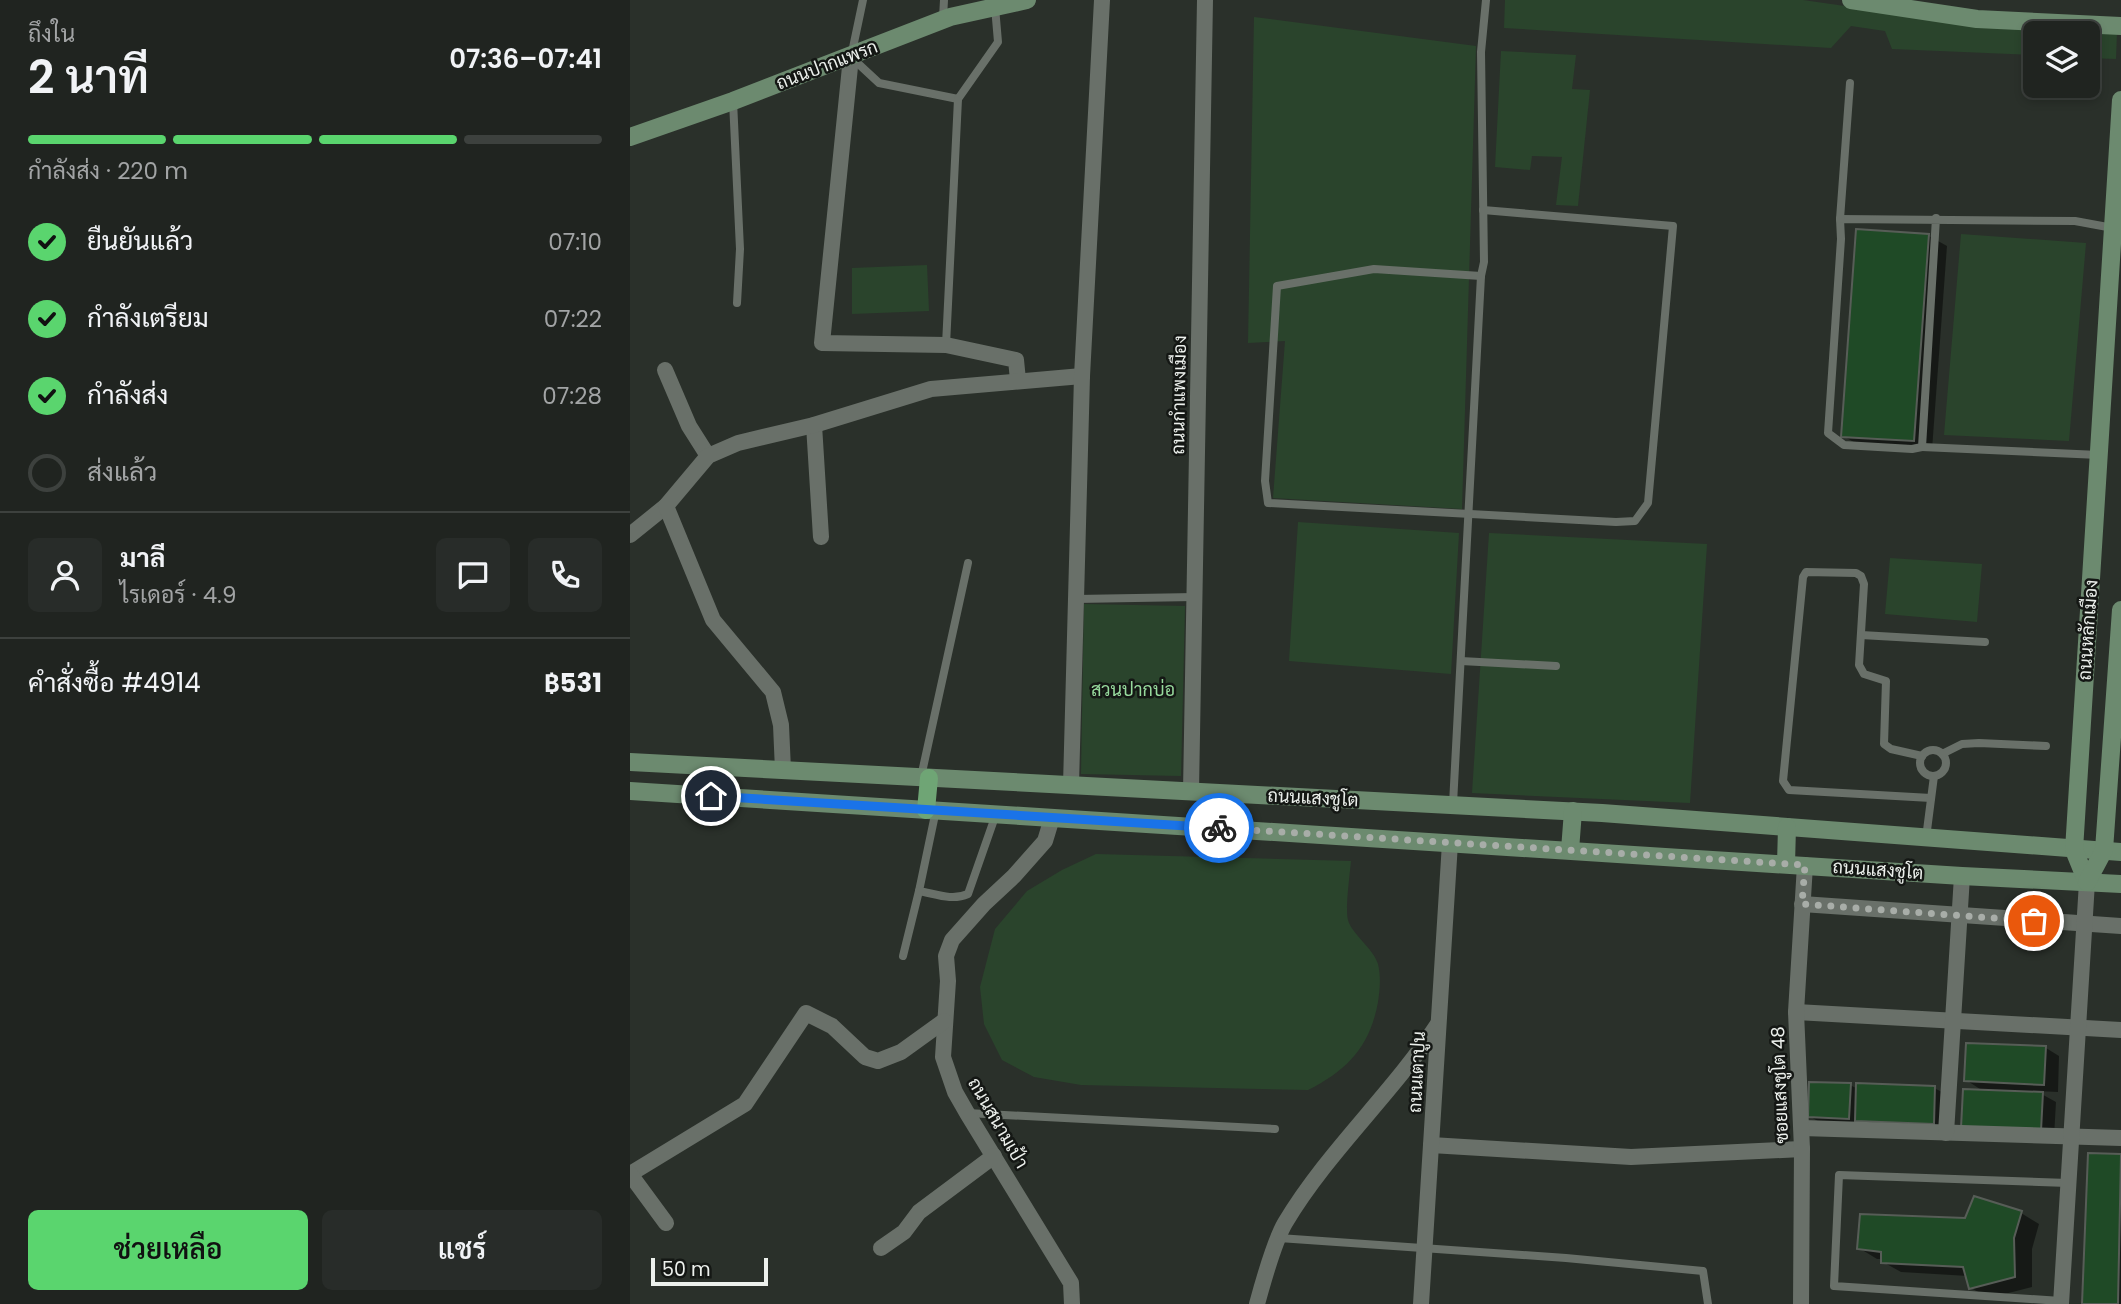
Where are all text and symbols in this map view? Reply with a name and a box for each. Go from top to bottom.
text: ถึงใน [28,18,75,50]
map controls [2023,21,2100,98]
button: layers [2023,21,2100,98]
street label: ถนนปากแพรก [773,34,881,95]
text: 07:36–07:41 [449,41,602,77]
text: 2 นาที [28,45,149,109]
text: กำลังส่ง · 220 m [28,155,188,187]
icon: check [28,223,66,261]
text: ยืนยันแล้ว [87,223,193,259]
text: 07:10 [548,226,602,258]
icon: check [28,300,66,338]
text: กำลังเตรียม [87,300,209,336]
text: 07:22 [544,303,602,335]
street label: ถนนกำแพงเมือง [1165,335,1192,455]
icon: check [28,377,66,415]
text: กำลังส่ง [87,377,168,413]
text: 07:28 [542,380,602,412]
text: ส่งแล้ว [87,454,157,490]
button: person [28,538,102,612]
button: chat [436,538,510,612]
button: phone [528,538,602,612]
text: มาลี [120,540,165,576]
text: ไรเดอร์ · 4.9 [120,579,236,611]
street label: ถนนหลักเมือง [2072,579,2103,681]
text: คำสั่งซื้อ #4914 [28,665,201,701]
text: ฿531 [544,665,602,701]
park label: สวนปากบ่อ [1091,677,1175,702]
pin [681,766,741,826]
icon: home [692,777,730,815]
street label: ถนนแสงชูโต [1267,783,1359,813]
courier [1184,793,1254,863]
icon: bike [1200,809,1238,847]
street label: ถนนแสงชูโต [1832,854,1924,886]
pin [2004,891,2064,951]
icon: bag [2015,902,2053,940]
street label: ซอยแสงชูโต 48 [1765,1026,1795,1144]
street label: ถนนเตาปูน [1402,1030,1432,1114]
street label: ถนนสนามเป้า [962,1073,1035,1173]
button: ช่วยเหลือ [28,1210,308,1290]
button: แชร์ [322,1210,602,1290]
scale bar [651,1255,768,1287]
text: 50 m [662,1256,711,1283]

